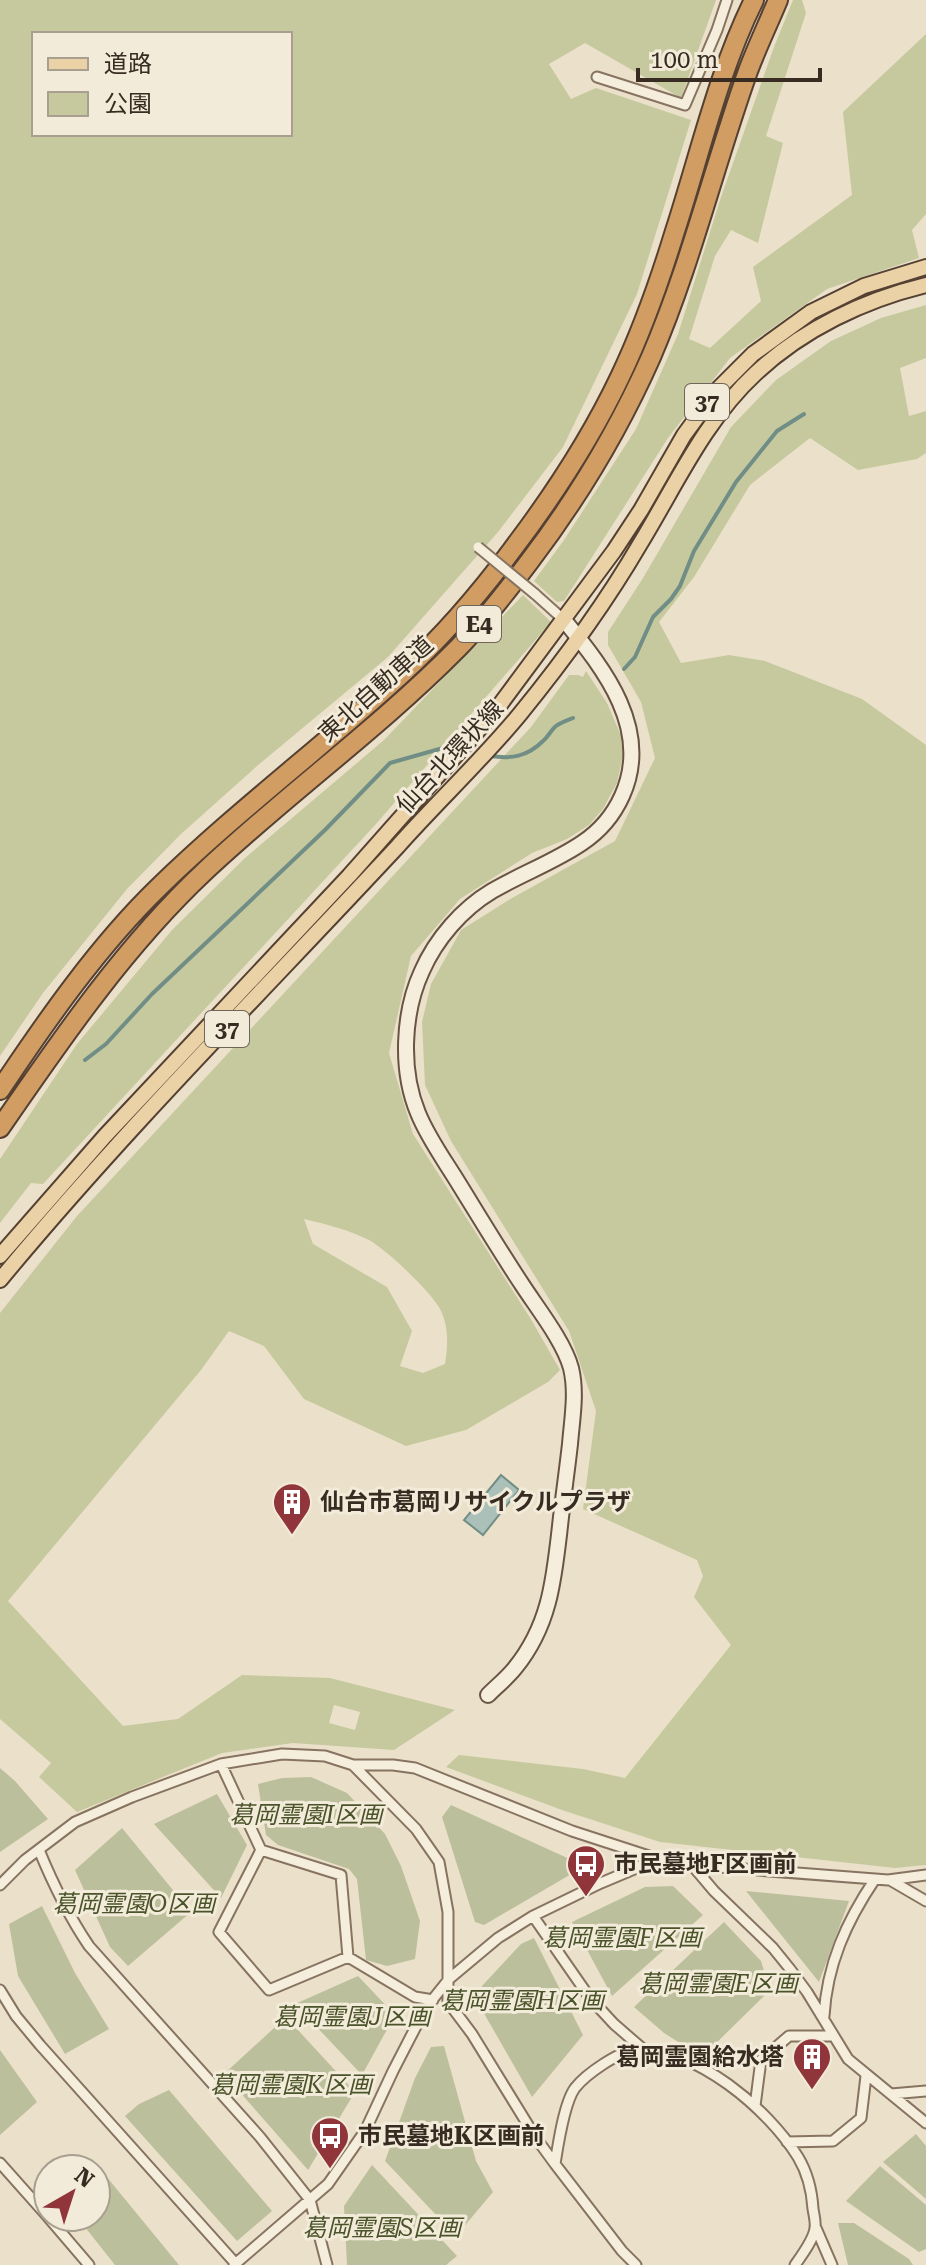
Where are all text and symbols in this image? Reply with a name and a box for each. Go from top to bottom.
legend [32,32,292,136]
scale bar [638,32,820,82]
text: 100 m [650,46,718,74]
text: 道路 [104,50,152,78]
text: 公園 [104,90,152,118]
road number: 37 [685,384,729,420]
road number: E4 [457,606,501,642]
street label: 東北自動車道 [313,630,439,748]
street label: 仙台北環状線 [391,695,509,819]
road number: 37 [205,1011,249,1047]
building icon: 仙台市葛岡リサイクルプラザ [271,1481,313,1536]
place label: 仙台市葛岡リサイクルプラザ [320,1488,631,1516]
park label: 葛岡霊園I区画 [230,1801,386,1829]
bus stop icon: 市民墓地F区画前 [565,1843,607,1898]
place label: 市民墓地F区画前 [614,1850,797,1878]
park label: 葛岡霊園O区画 [53,1890,219,1918]
park label: 葛岡霊園F区画 [543,1924,705,1952]
park label: 葛岡霊園E区画 [638,1970,802,1998]
park label: 葛岡霊園H区画 [440,1987,608,2015]
park label: 葛岡霊園J区画 [273,2003,435,2031]
building icon: 葛岡霊園給水塔 [791,2036,833,2091]
place label: 葛岡霊園給水塔 [616,2043,784,2071]
park label: 葛岡霊園K区画 [210,2071,376,2099]
bus stop icon: 市民墓地K区画前 [309,2115,351,2170]
place label: 市民墓地K区画前 [358,2122,545,2150]
north arrow [32,2153,112,2233]
text: N [70,2163,99,2193]
park label: 葛岡霊園S区画 [303,2214,465,2242]

